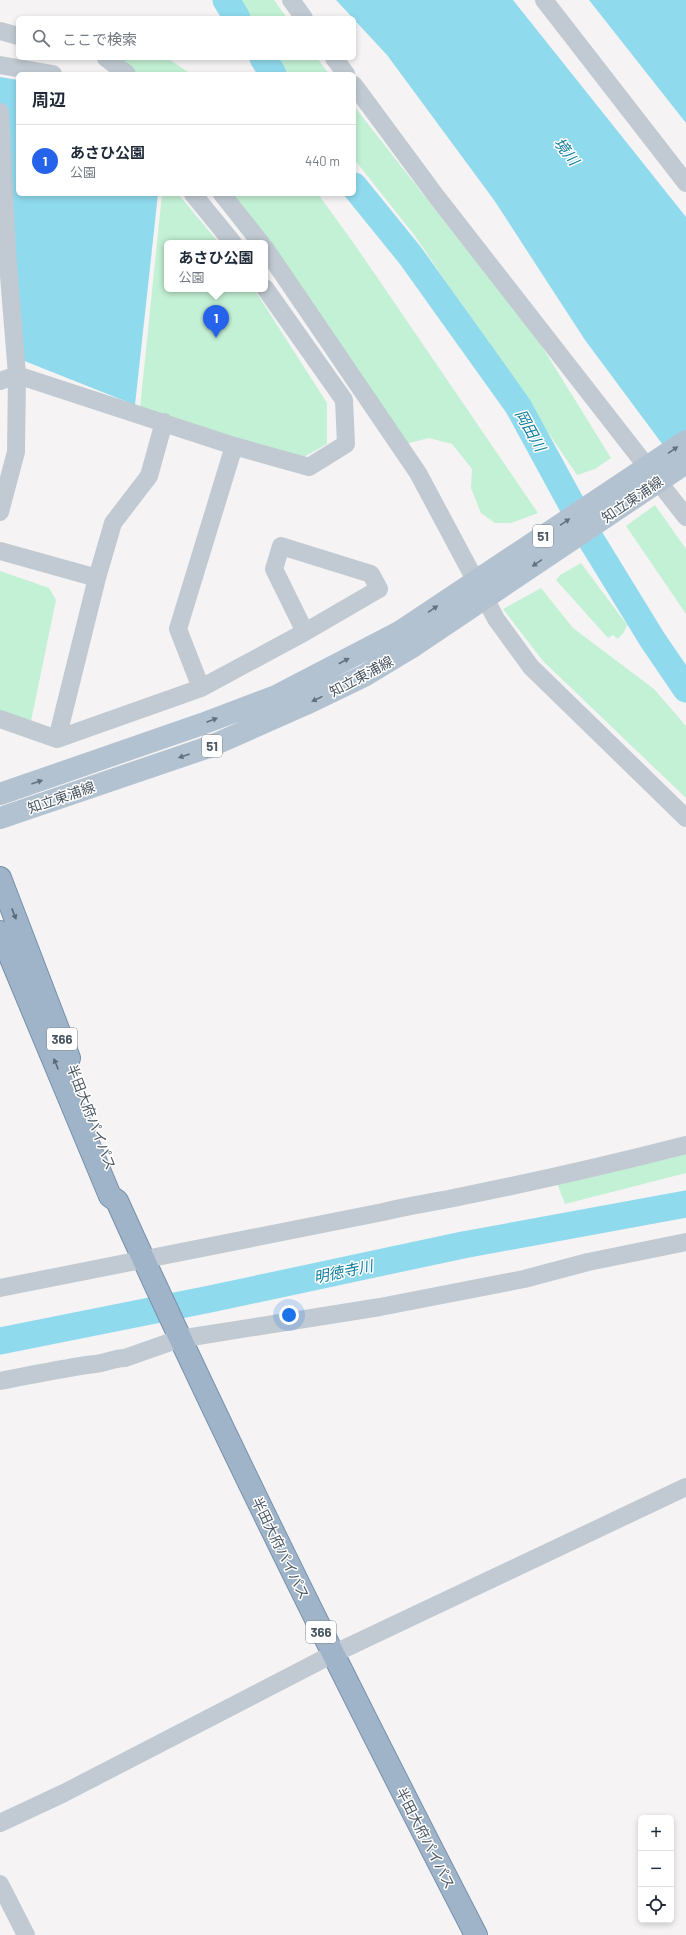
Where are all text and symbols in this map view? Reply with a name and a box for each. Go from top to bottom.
search box [16,16,356,60]
icon: search [30,27,52,49]
text: ここで検索 [62,30,137,48]
text: 周辺 [32,89,66,109]
water label: 境川 [551,134,585,170]
text: あさひ公園 [70,143,145,161]
text: 1 [43,153,47,169]
text: 440 m [305,153,340,169]
text: 公園 [70,164,96,180]
popup [164,240,268,292]
text: あさひ公園 [178,248,254,266]
text: 公園 [178,269,205,285]
pin: 1 [203,305,229,338]
water label: 岡田川 [512,406,551,456]
one-way arrow [668,446,678,454]
street label: 知立東浦線 [598,472,666,526]
one-way arrow [560,518,570,526]
road number: 51 [533,525,553,547]
one-way arrow [532,559,543,567]
one-way arrow [428,605,438,613]
street label: 知立東浦線 [326,652,396,700]
one-way arrow [338,658,349,665]
one-way arrow [311,696,322,702]
one-way arrow [207,717,219,723]
road number: 51 [202,735,222,757]
one-way arrow [178,753,190,759]
street label: 知立東浦線 [25,778,97,816]
one-way arrow [31,779,43,785]
one-way arrow [12,908,18,920]
road number: 366 [47,1028,77,1050]
one-way arrow [52,1057,58,1069]
street label: 半田大府パイパス [64,1062,120,1172]
water label: 明徳寺川 [312,1256,376,1286]
your location [279,1305,299,1325]
street label: 半田大府パイパス [249,1494,313,1602]
road number: 366 [306,1621,336,1643]
street label: 半田大府パイパス [393,1784,459,1892]
map controls [638,1815,674,1923]
button: + [638,1815,674,1851]
button: − [638,1851,674,1887]
button: locate [638,1887,674,1923]

